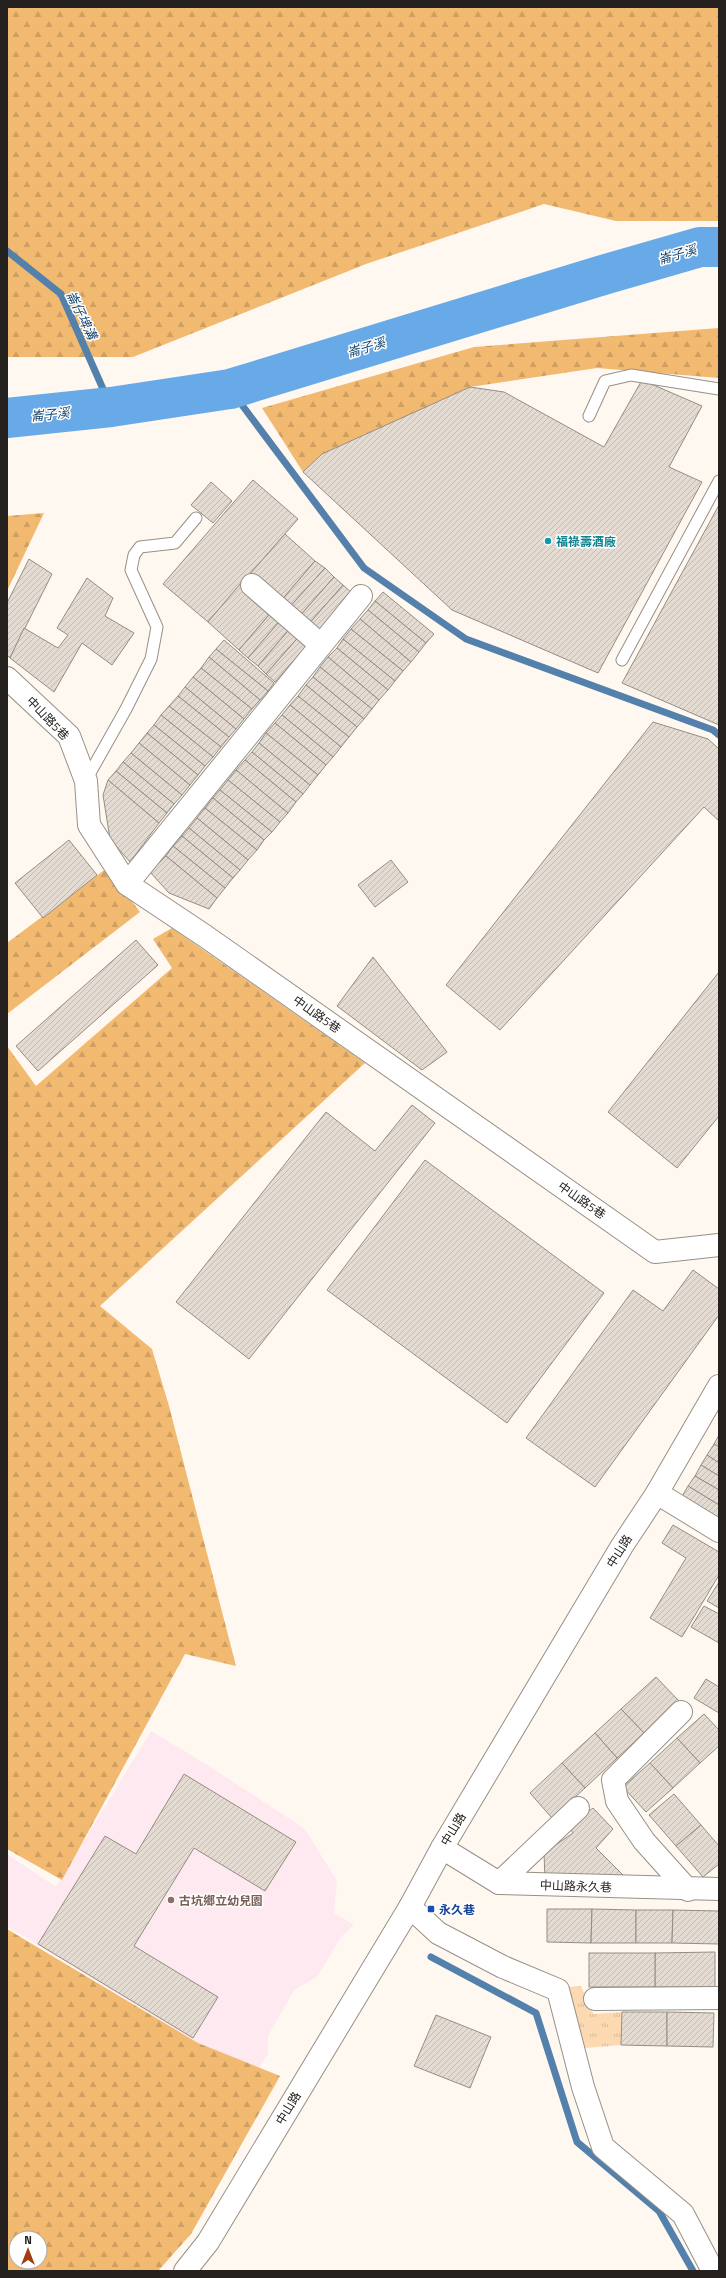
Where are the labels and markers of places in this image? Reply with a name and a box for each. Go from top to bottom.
place label: 福祿壽酒廠 [556,532,616,551]
marker: 福祿壽酒廠 [543,536,553,546]
place label: 古坑鄉立幼兒園 [179,1891,263,1910]
marker: 古坑鄉立幼兒園 [166,1895,176,1905]
place label: 永久巷 [439,1900,475,1919]
marker: 永久巷 [426,1904,436,1914]

